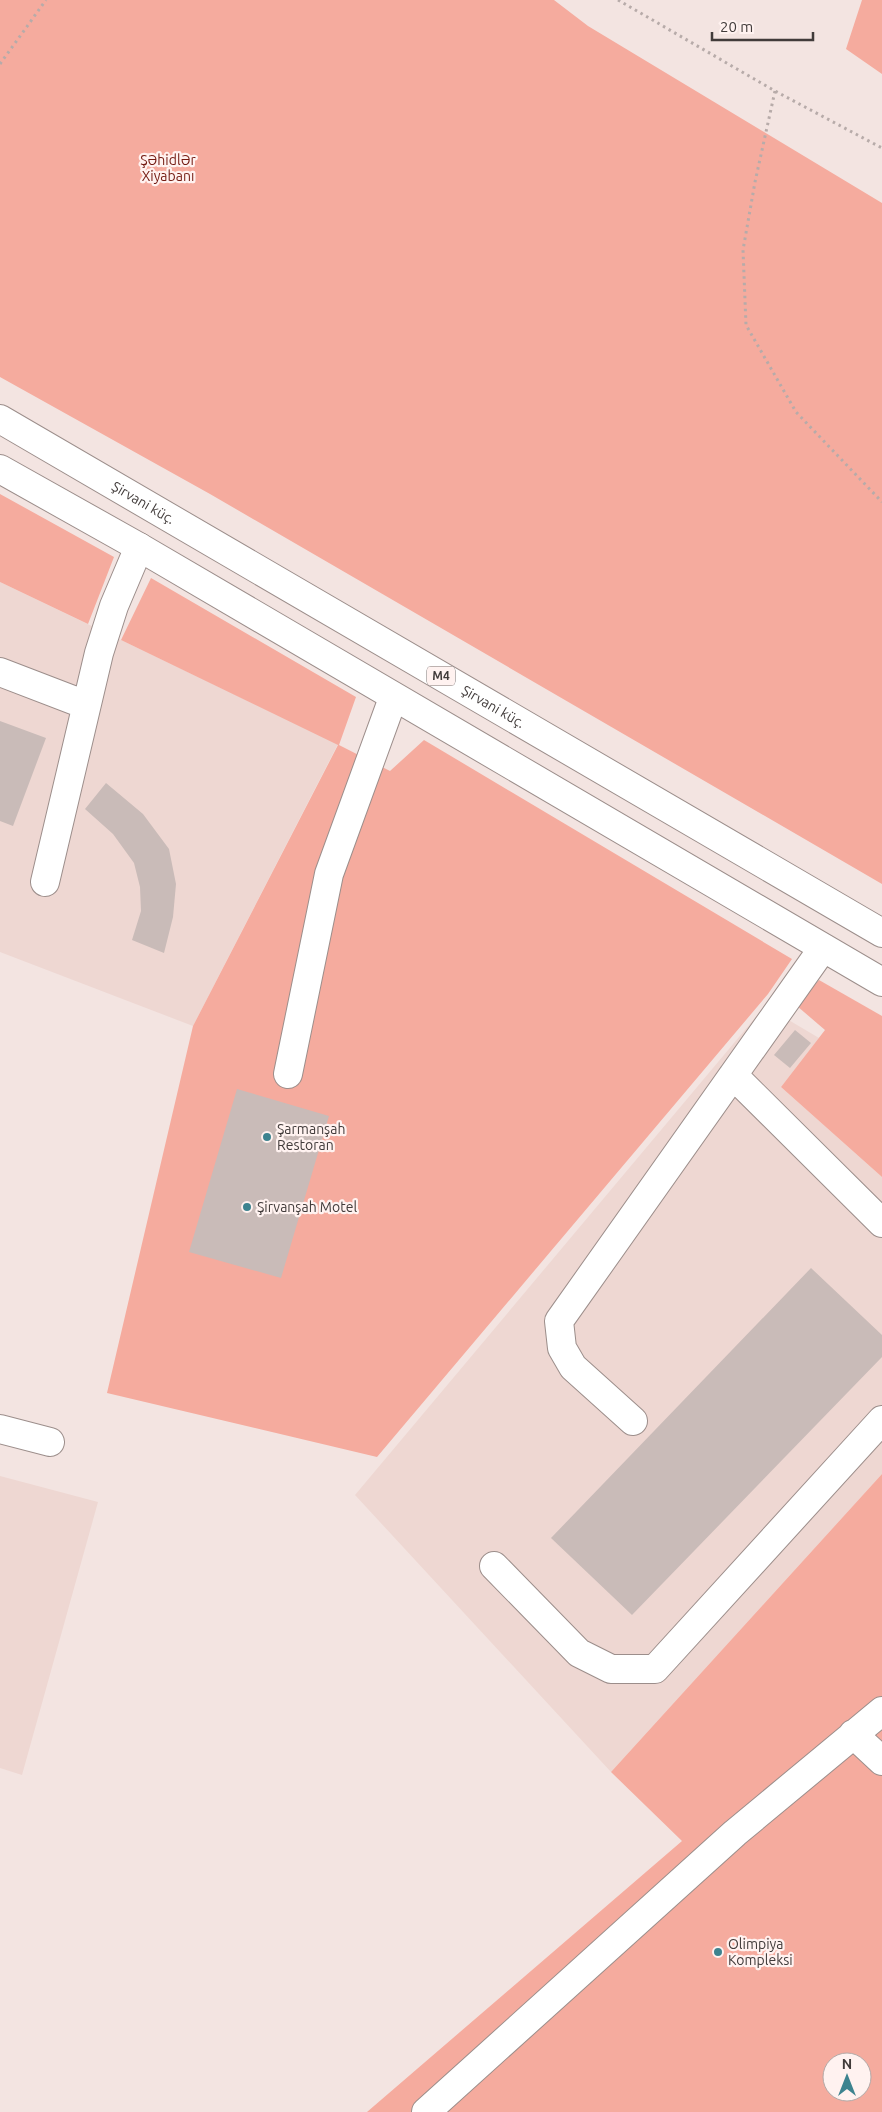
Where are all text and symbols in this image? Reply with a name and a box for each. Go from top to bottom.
scale bar [712,10,813,42]
text: 20 m [720,18,753,35]
park label: Şəhidlər Xiyabanı [140,152,196,184]
street label: Şirvani küç. [109,478,178,527]
road number: M4 [427,666,455,686]
street label: Şirvani küç. [459,682,528,731]
place label: Şarmanşah Restoran [277,1121,345,1153]
marker: Şarmanşah Restoran [261,1131,273,1143]
place label: Şirvanşah Motel [257,1199,357,1215]
marker: Şirvanşah Motel [241,1201,253,1213]
place label: Olimpiya Kompleksi [728,1936,793,1968]
marker: Olimpiya Kompleksi [712,1946,724,1958]
north arrow [822,2052,872,2102]
text: N [842,2056,852,2072]

